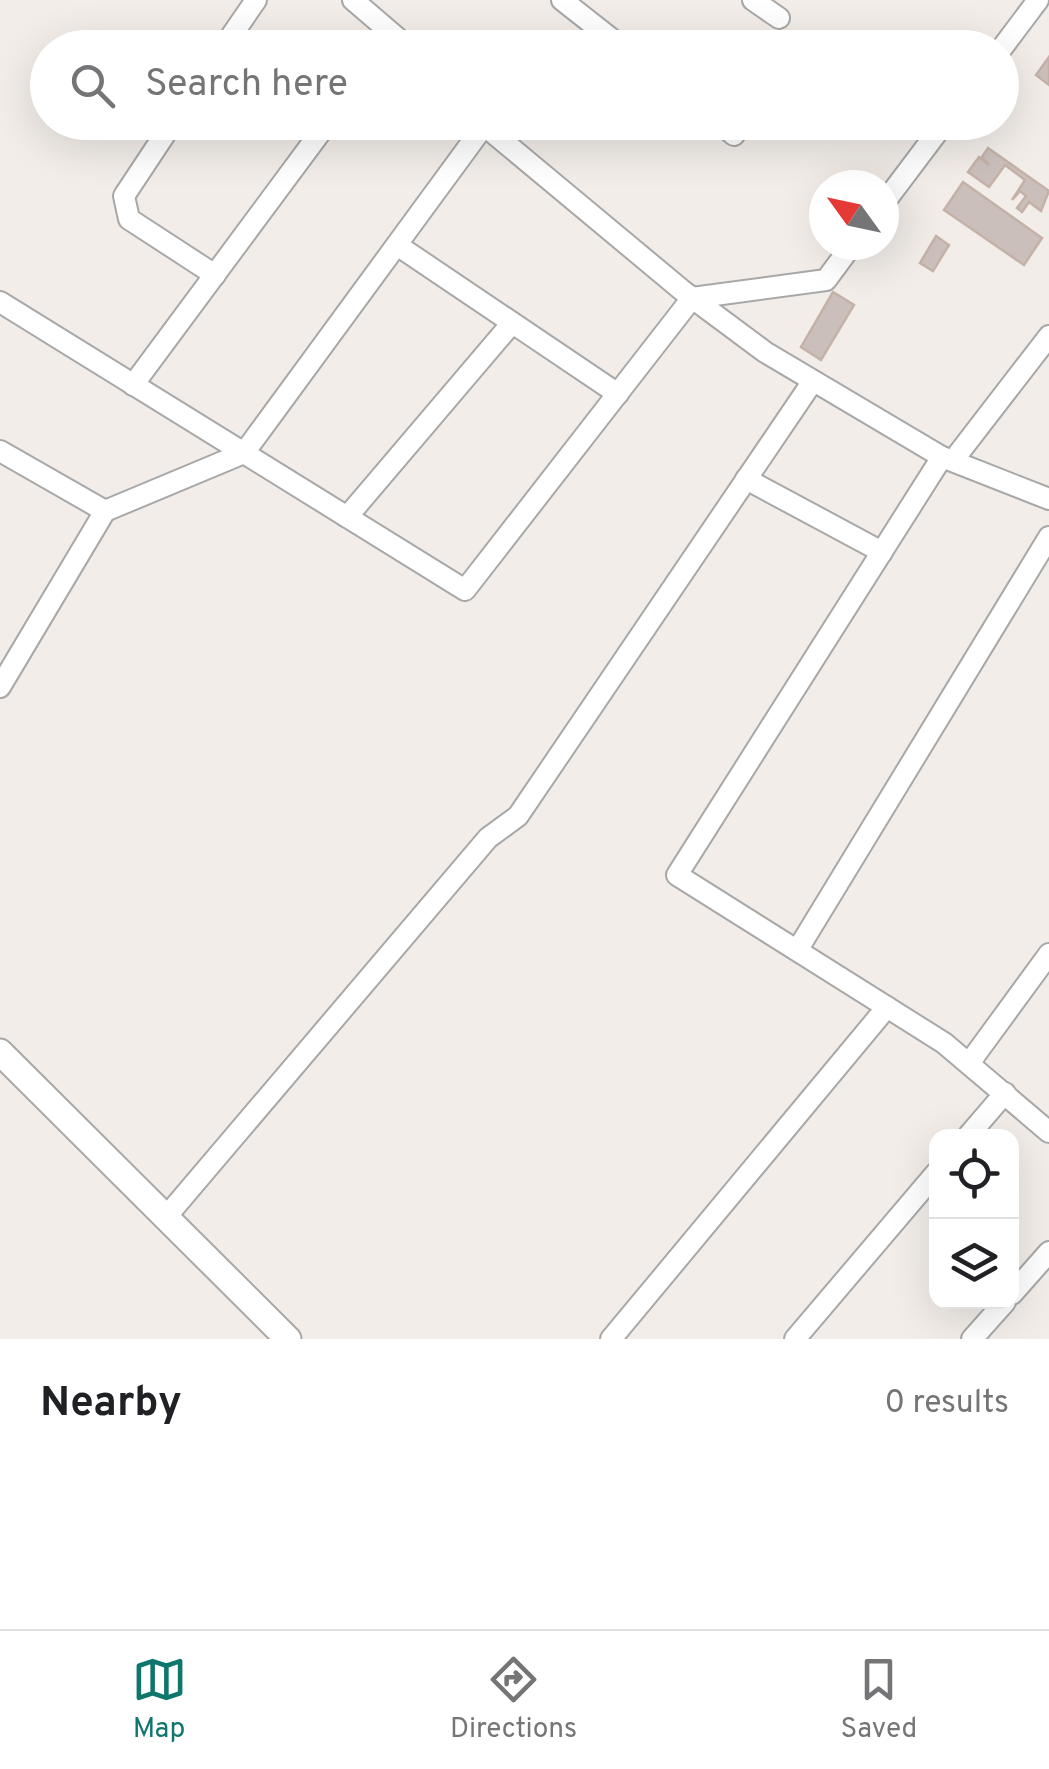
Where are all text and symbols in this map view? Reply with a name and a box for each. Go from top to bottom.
search box [30,30,1019,140]
icon: search [65,58,120,113]
text: Search here [145,61,348,110]
north arrow [809,170,899,260]
map controls [929,1129,1019,1309]
button: locate [929,1129,1019,1219]
button: layers [929,1219,1019,1309]
text: Nearby [40,1378,182,1431]
text: 0 results [884,1384,1009,1424]
tab: Map [132,1652,187,1748]
tab: Directions [450,1652,577,1748]
tab: Saved [840,1652,917,1748]

